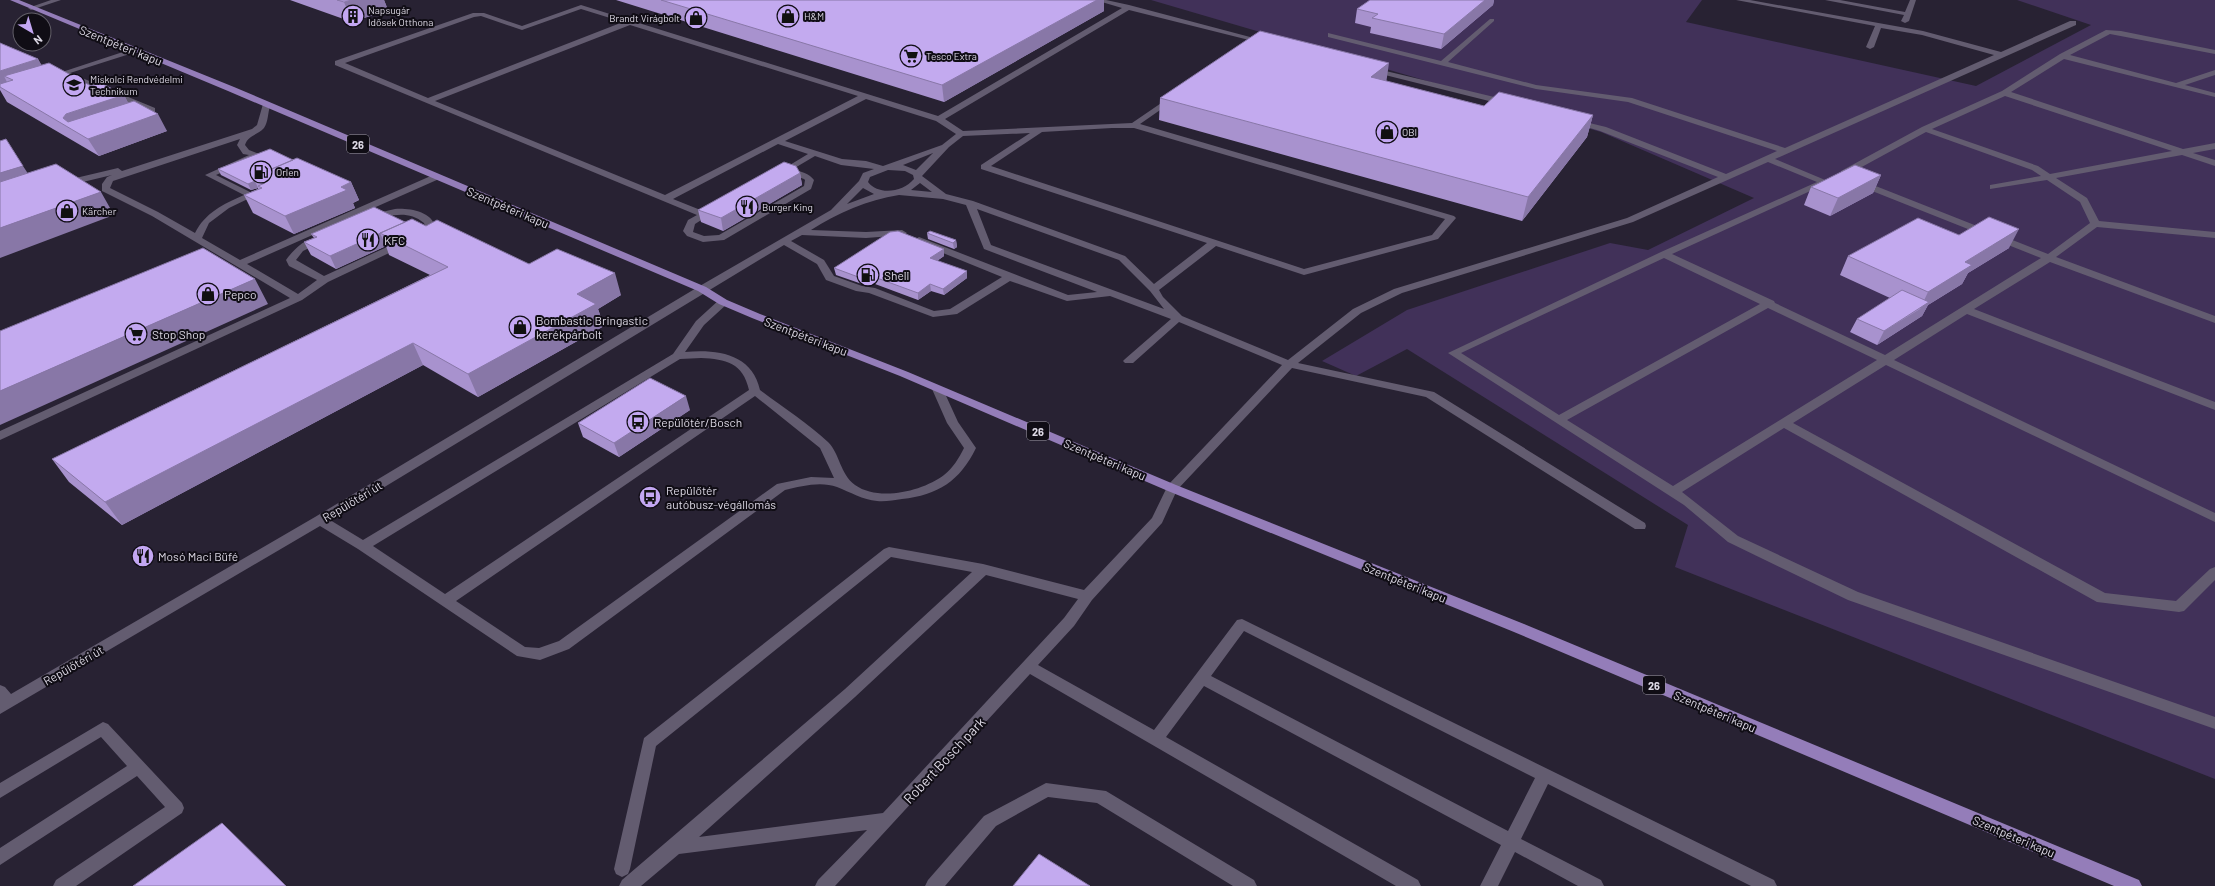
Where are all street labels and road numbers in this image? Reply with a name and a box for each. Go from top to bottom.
street label: Szentpéteri kapu [78,22,164,68]
road number: 26 [347,135,369,153]
street label: Szentpéteri kapu [465,183,551,231]
street label: Szentpéteri kapu [762,314,850,358]
road number: 26 [1027,422,1049,440]
street label: Szentpéteri kapu [1062,435,1148,483]
street label: Repülőtéri út [320,478,384,524]
street label: Szentpéteri kapu [1362,559,1448,605]
street label: Repülőtéri út [40,642,106,688]
road number: 26 [1643,676,1665,694]
street label: Szentpéteri kapu [1672,687,1758,735]
street label: Robert Bosch park [900,713,988,807]
street label: Szentpéteri kapu [1971,812,2057,860]

